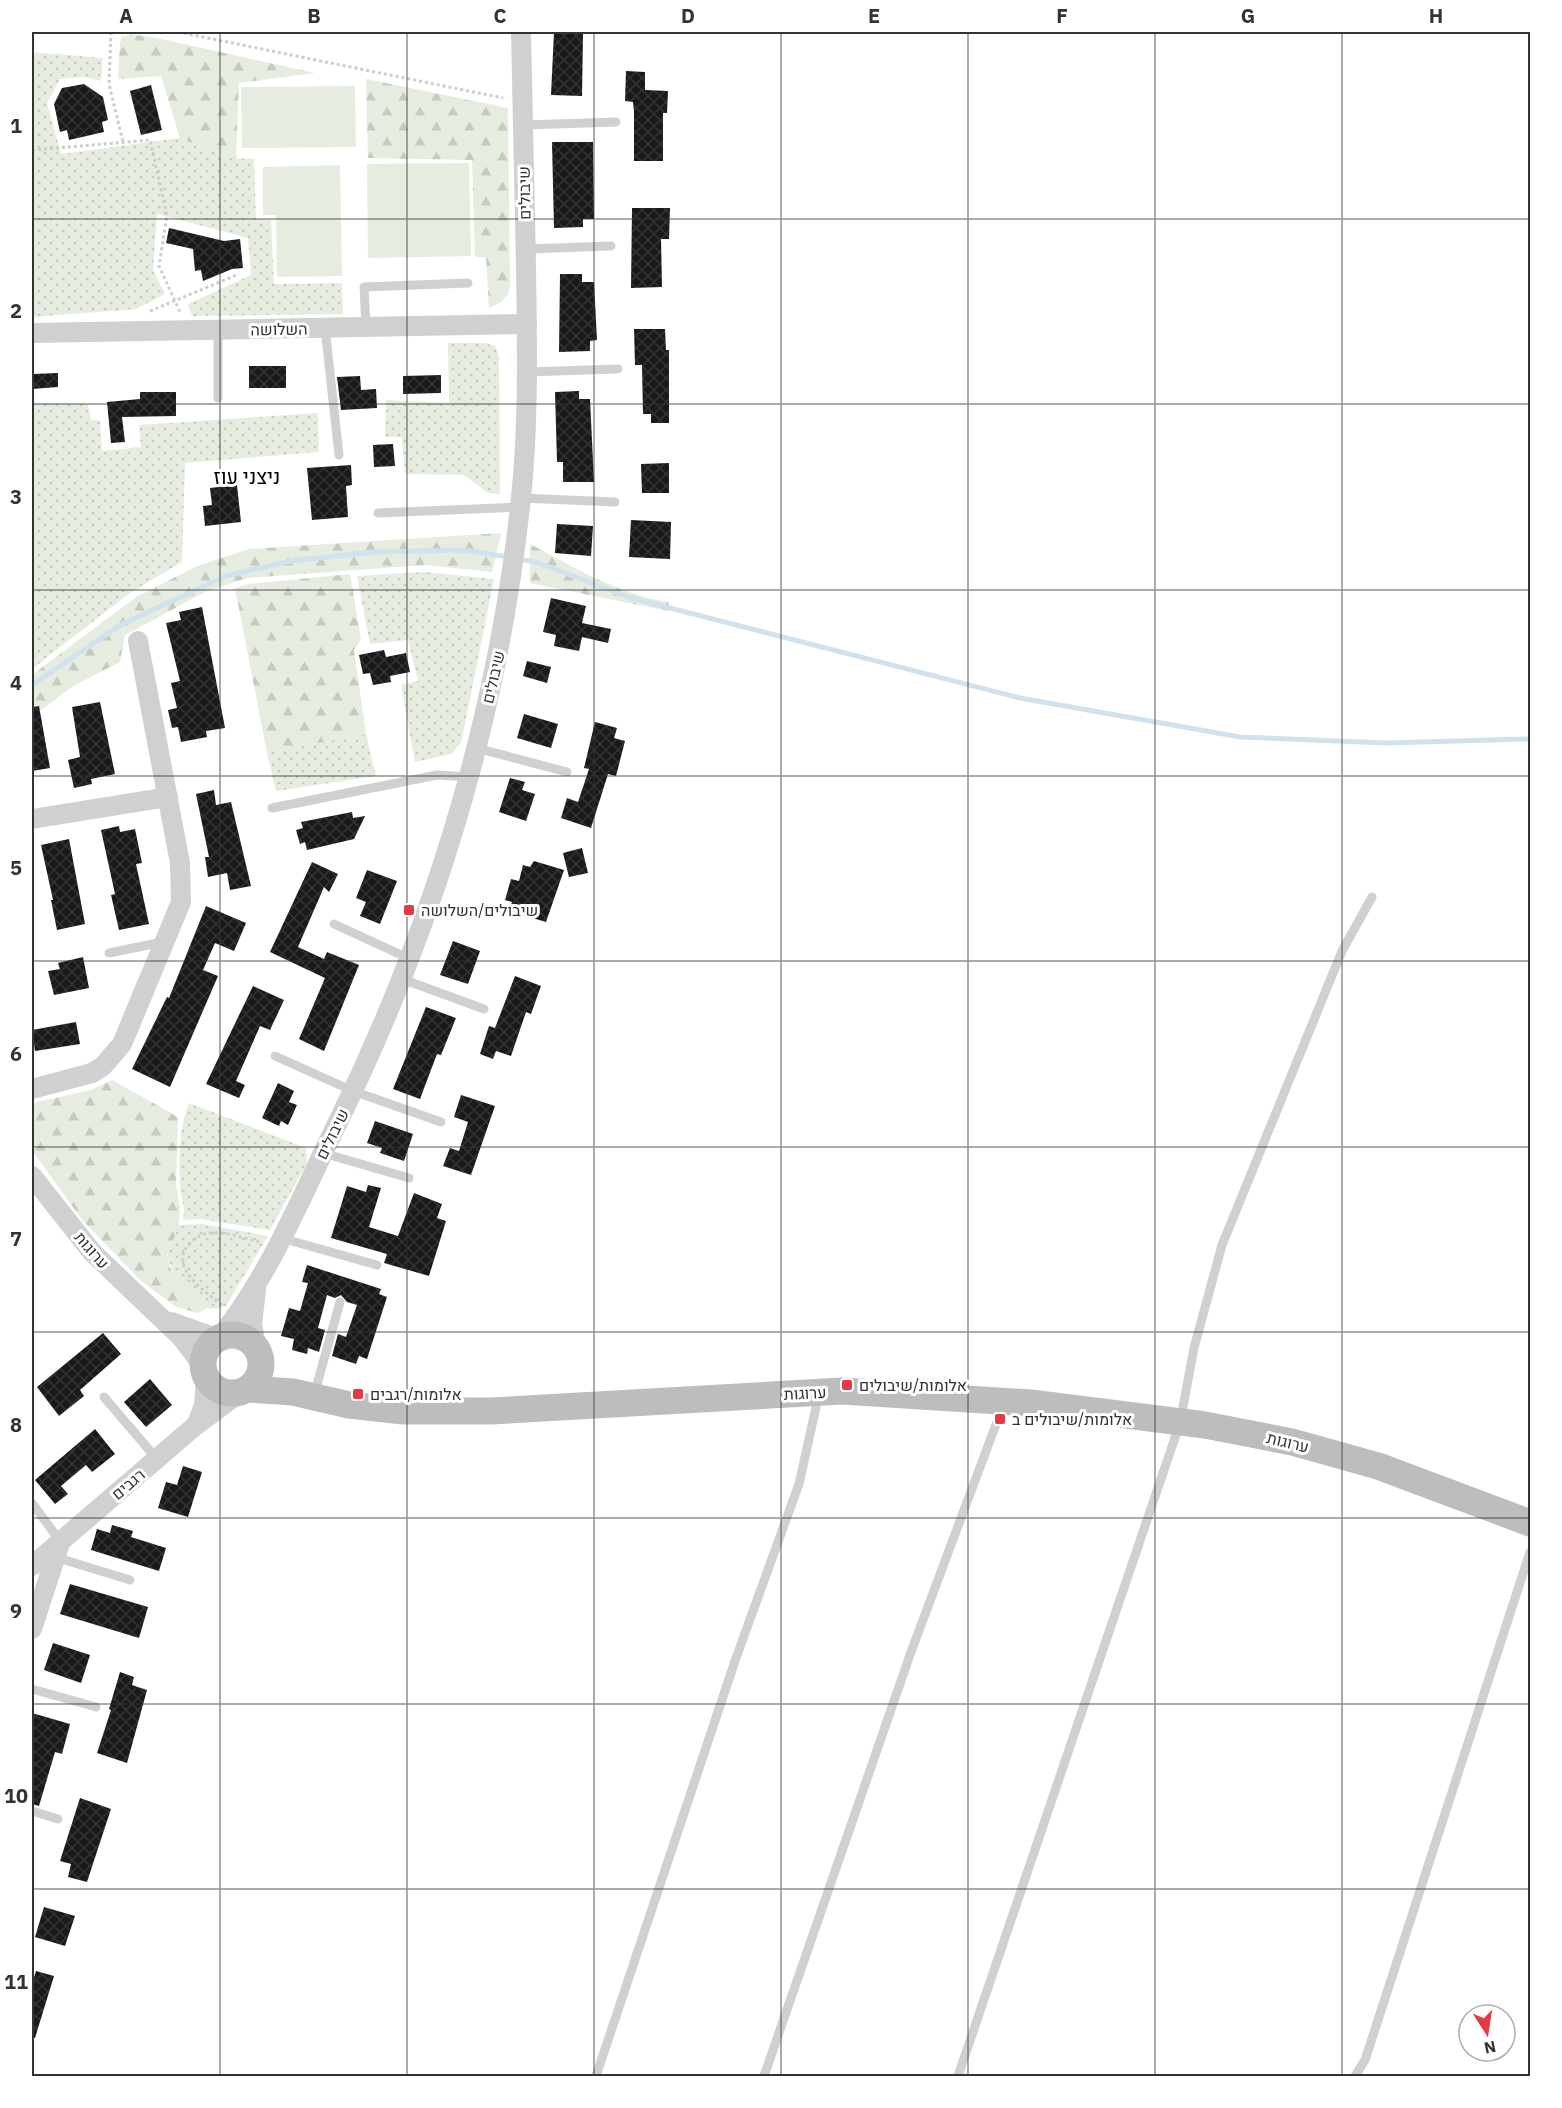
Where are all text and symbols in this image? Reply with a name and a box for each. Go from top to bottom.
text: A [119,2,133,29]
text: B [307,2,321,29]
text: C [493,2,507,29]
text: D [681,2,695,29]
text: E [868,2,880,29]
text: F [1056,2,1068,29]
text: G [1241,2,1255,29]
text: H [1429,2,1443,29]
text: 1 [10,112,22,139]
street label: שיבולים [514,166,534,220]
text: 2 [10,297,22,324]
street label: השלושה [250,319,308,339]
district label: ניצני עוז [214,463,280,490]
text: 3 [10,483,22,510]
street label: שיבולים [477,648,509,706]
text: 4 [10,669,22,696]
text: 5 [10,854,22,881]
place label: שיבולים/השלושה [421,900,538,920]
marker: שיבולים/השלושה [402,903,416,917]
text: 6 [10,1040,22,1067]
street label: שיבולים [311,1105,353,1163]
text: 7 [10,1225,22,1252]
street label: ערוגות [70,1227,114,1273]
place label: אלומות/שיבולים [859,1375,967,1395]
marker: אלומות/שיבולים [840,1378,854,1392]
street label: ערוגות [783,1382,827,1404]
place label: אלומות/רגבים [370,1384,462,1404]
marker: אלומות/רגבים [351,1387,365,1401]
place label: אלומות/שיבולים ב [1012,1409,1132,1429]
text: 8 [10,1411,22,1438]
marker: אלומות/שיבולים ב [993,1412,1007,1426]
street label: ערוגות [1265,1427,1311,1457]
street label: רגבים [107,1464,149,1504]
text: 9 [10,1597,22,1624]
text: 10 [4,1782,28,1809]
text: 11 [4,1968,28,1995]
north arrow [1457,2003,1517,2063]
text: N [1482,2037,1498,2059]

